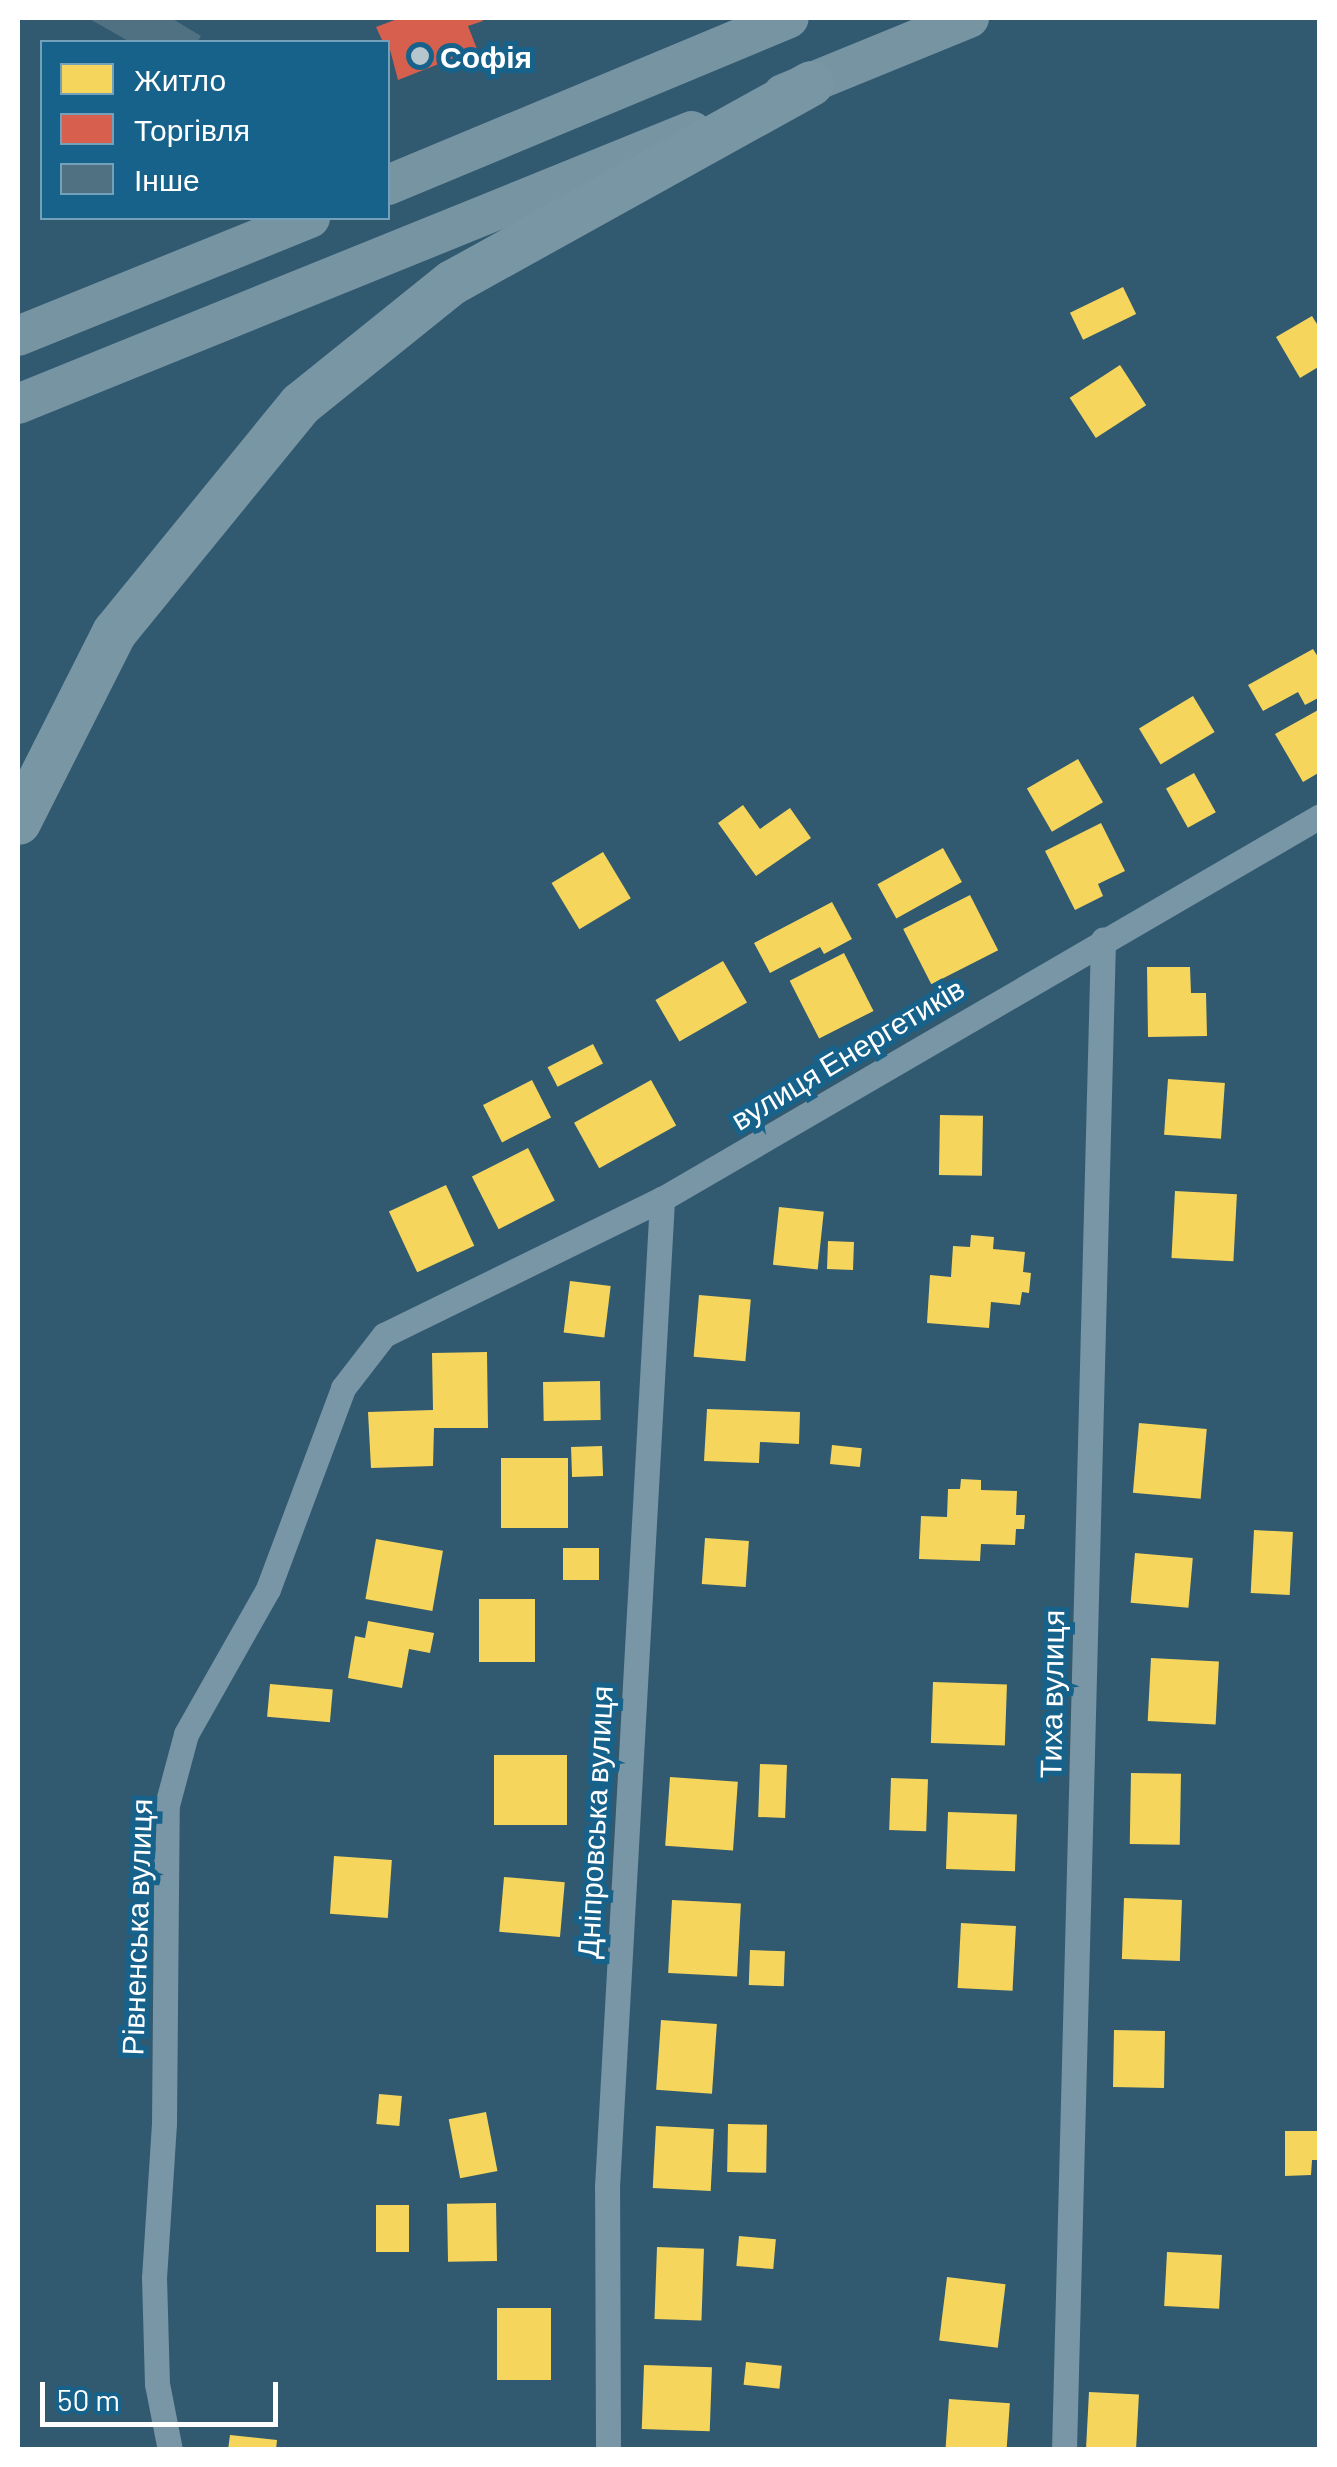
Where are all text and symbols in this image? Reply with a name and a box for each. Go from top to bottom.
place label: Софія [440,38,532,74]
legend [40,40,390,220]
marker: Софія [409,45,431,67]
text: Житло [134,61,226,97]
text: Торгівля [134,111,250,147]
text: Інше [134,161,200,197]
street label: вулиця Енергетиків [724,969,970,1137]
street label: Тиха вулиця [1032,1609,1070,1779]
street label: Дніпровська вулиця [569,1685,619,1959]
street label: Рівненська вулиця [114,1798,158,2056]
scale bar [45,2362,282,2424]
text: 50 m [57,2381,120,2417]

